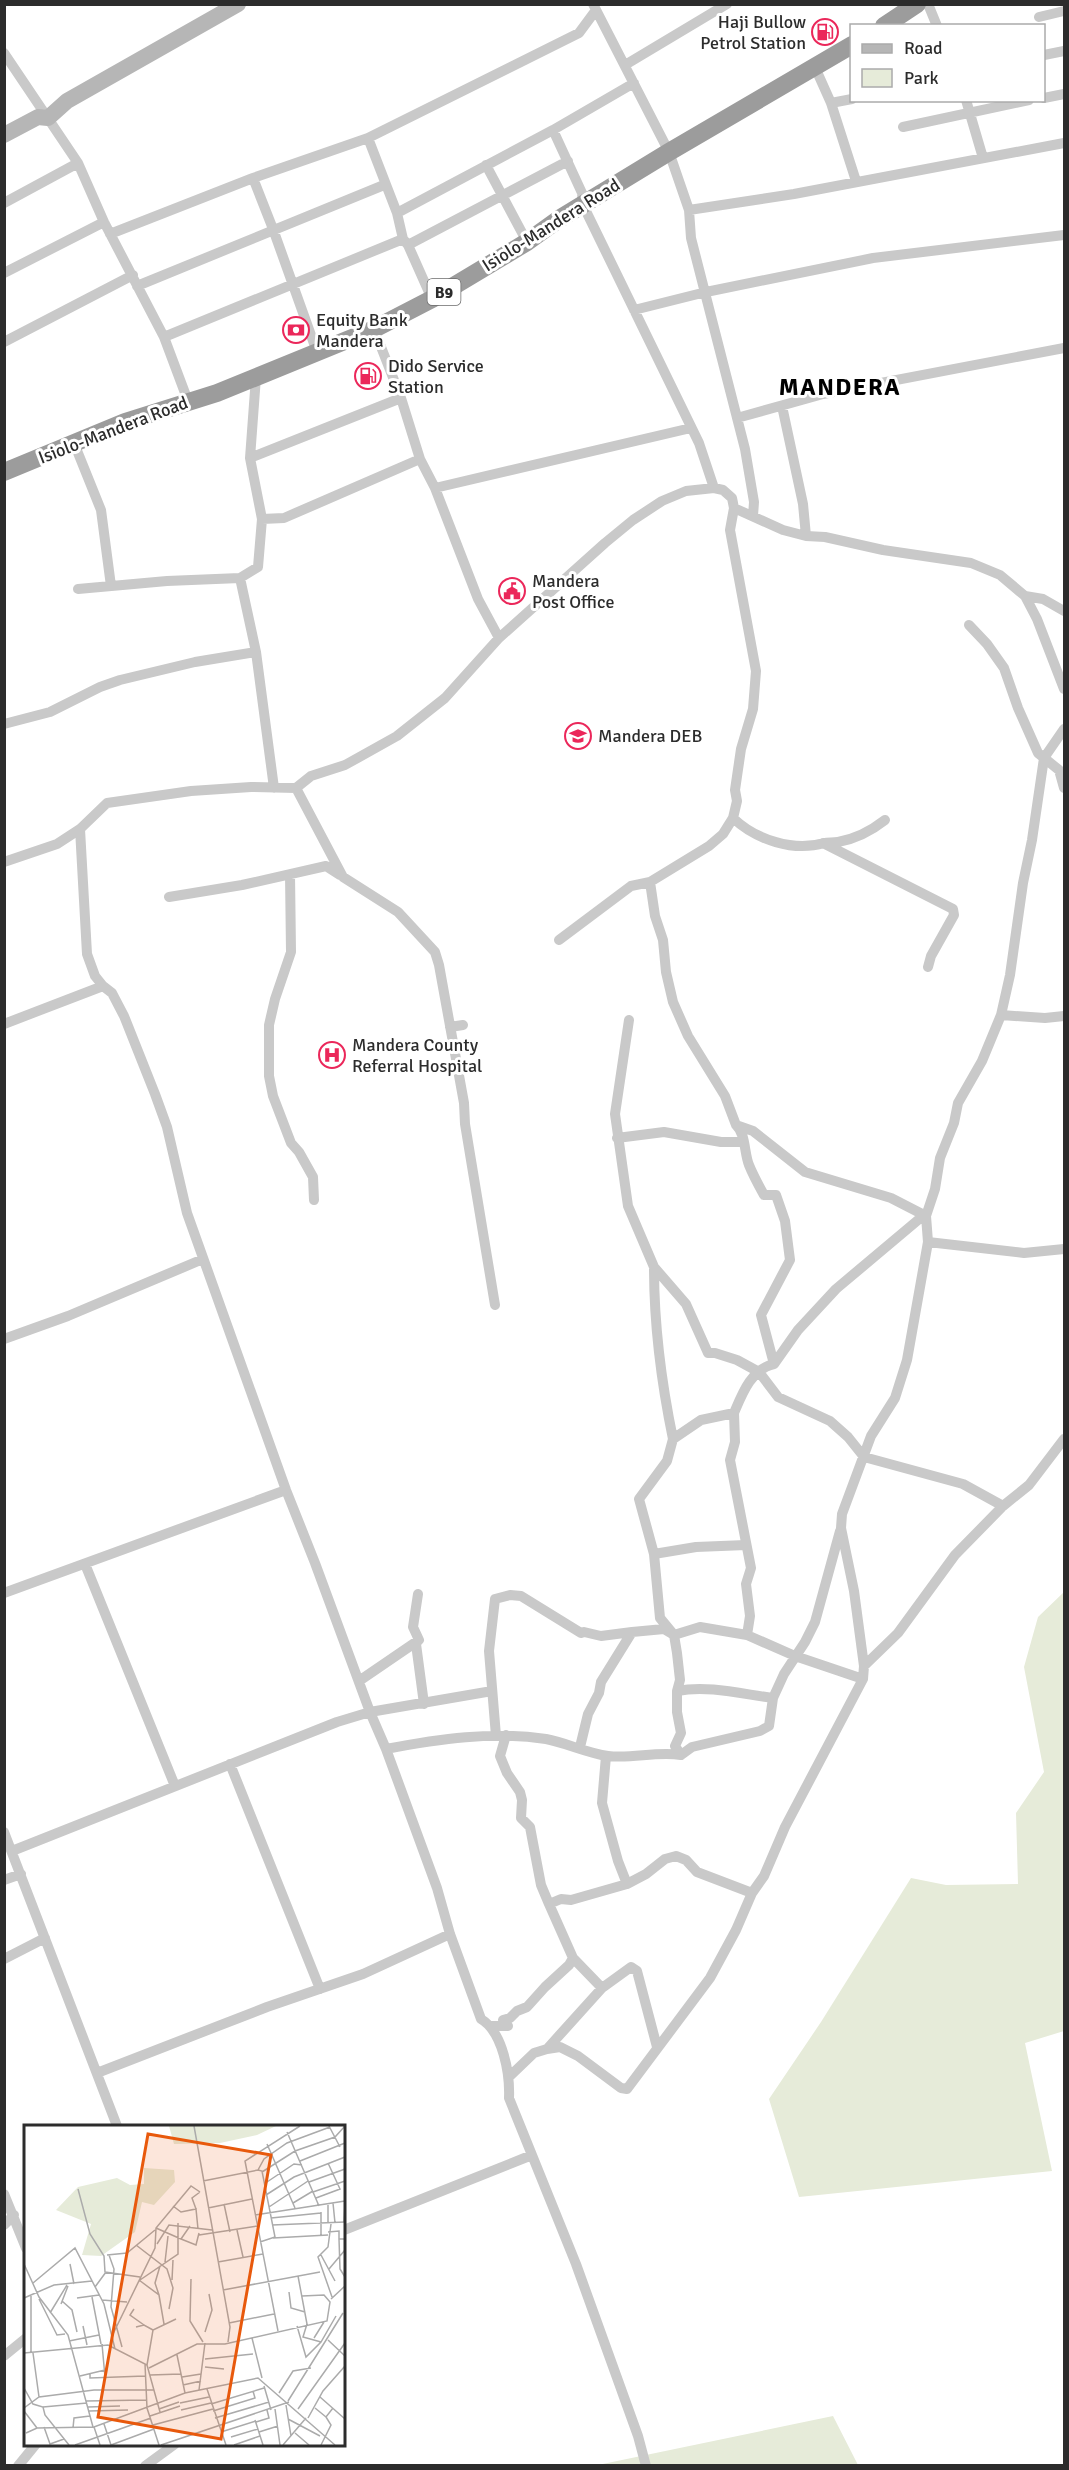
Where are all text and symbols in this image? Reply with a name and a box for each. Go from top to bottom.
place label: Haji Bullow Petrol Station [700,11,806,54]
fuel station icon: Haji Bullow Petrol Station [810,17,840,47]
legend [850,24,1045,102]
text: Road [904,37,943,59]
text: Park [904,67,939,89]
street label: Isiolo-Mandera Road [478,174,624,276]
road number: B9 [428,279,460,305]
place label: Equity Bank Mandera [316,309,408,352]
bank icon: Equity Bank Mandera [281,315,311,345]
place label: Dido Service Station [388,355,484,398]
fuel station icon: Dido Service Station [353,361,383,391]
district label: MANDERA [779,372,901,402]
street label: Isiolo-Mandera Road [35,391,191,469]
place label: Mandera Post Office [532,570,614,613]
public building icon: Mandera Post Office [497,576,527,606]
school or university icon: Mandera DEB [563,721,593,751]
place label: Mandera DEB [598,725,702,747]
place label: Mandera County Referral Hospital [352,1034,482,1077]
hospital icon: Mandera County Referral Hospital [317,1040,347,1070]
inset map [24,2125,345,2446]

